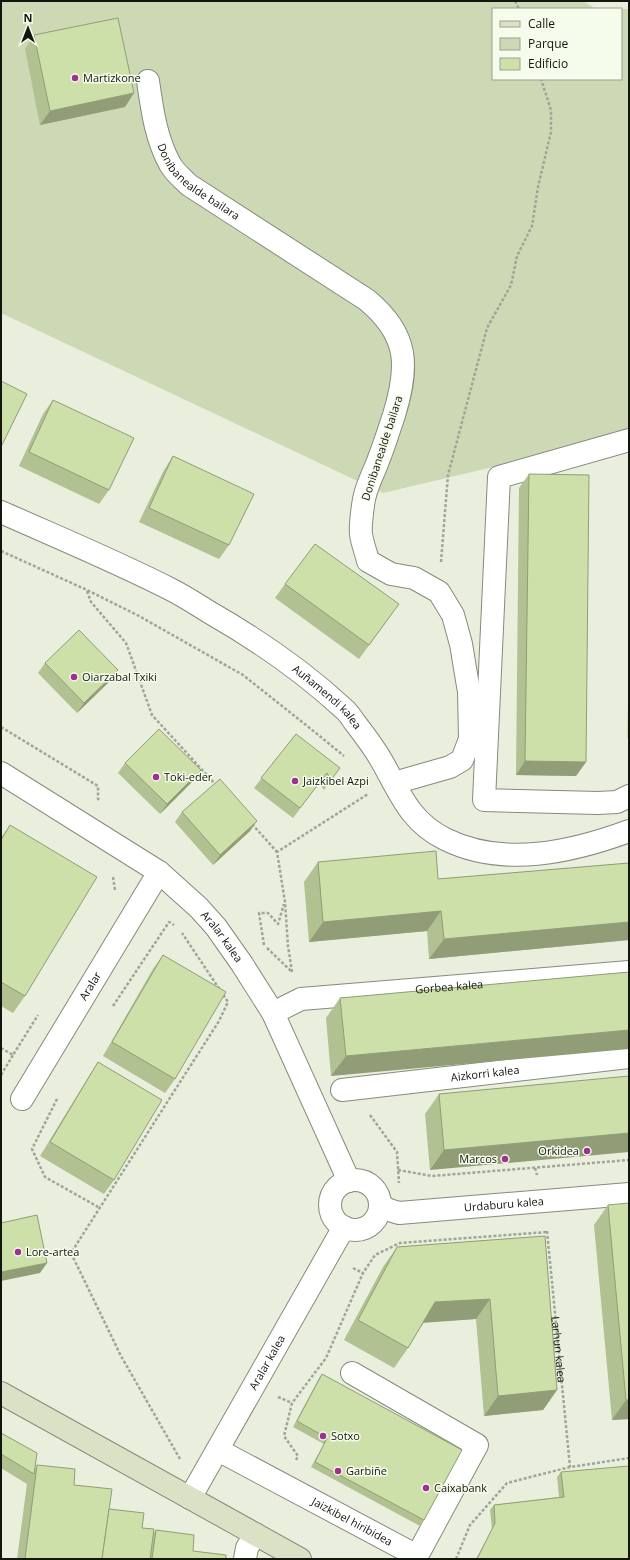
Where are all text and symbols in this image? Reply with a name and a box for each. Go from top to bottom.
north arrow [8,8,48,48]
legend [492,8,622,80]
text: N [24,10,32,25]
text: Calle [528,15,555,32]
text: Parque [528,35,568,52]
text: Edificio [528,55,568,72]
place label: Martizkone [83,70,141,85]
marker: Martizkone [70,73,80,83]
street label: Donibanealde bailara [154,141,243,223]
street label: Donibanealde bailara [357,393,406,502]
street label: Auñamendi kalea [290,661,365,732]
place label: Oiarzabal Txiki [82,669,157,684]
marker: Oiarzabal Txiki [69,672,79,682]
place label: Toki-eder [164,769,213,784]
marker: Toki-eder [151,772,161,782]
place label: Jaizkibel Azpi [302,773,369,788]
marker: Jaizkibel Azpi [290,776,300,786]
street label: Aralar kalea [198,907,247,965]
street label: Aralar [75,968,104,1003]
street label: Gorbea kalea [415,976,484,997]
street label: Aizkorri kalea [450,1062,520,1084]
place label: Orkidea [538,1143,579,1158]
marker: Orkidea [582,1146,592,1156]
place label: Marcos [459,1151,497,1166]
marker: Marcos [500,1154,510,1164]
street label: Urdaburu kalea [463,1193,544,1215]
place label: Lore-artea [26,1244,79,1259]
marker: Lore-artea [13,1247,23,1257]
street label: Larhun kalea [548,1316,570,1383]
street label: Aralar kalea [245,1332,288,1392]
place label: Sotxo [331,1428,360,1443]
marker: Sotxo [318,1431,328,1441]
place label: Garbiñe [346,1463,387,1478]
marker: Garbiñe [333,1466,343,1476]
place label: Caixabank [434,1480,487,1495]
marker: Caixabank [421,1483,431,1493]
street label: Jaizkibel hiribidea [308,1493,395,1549]

